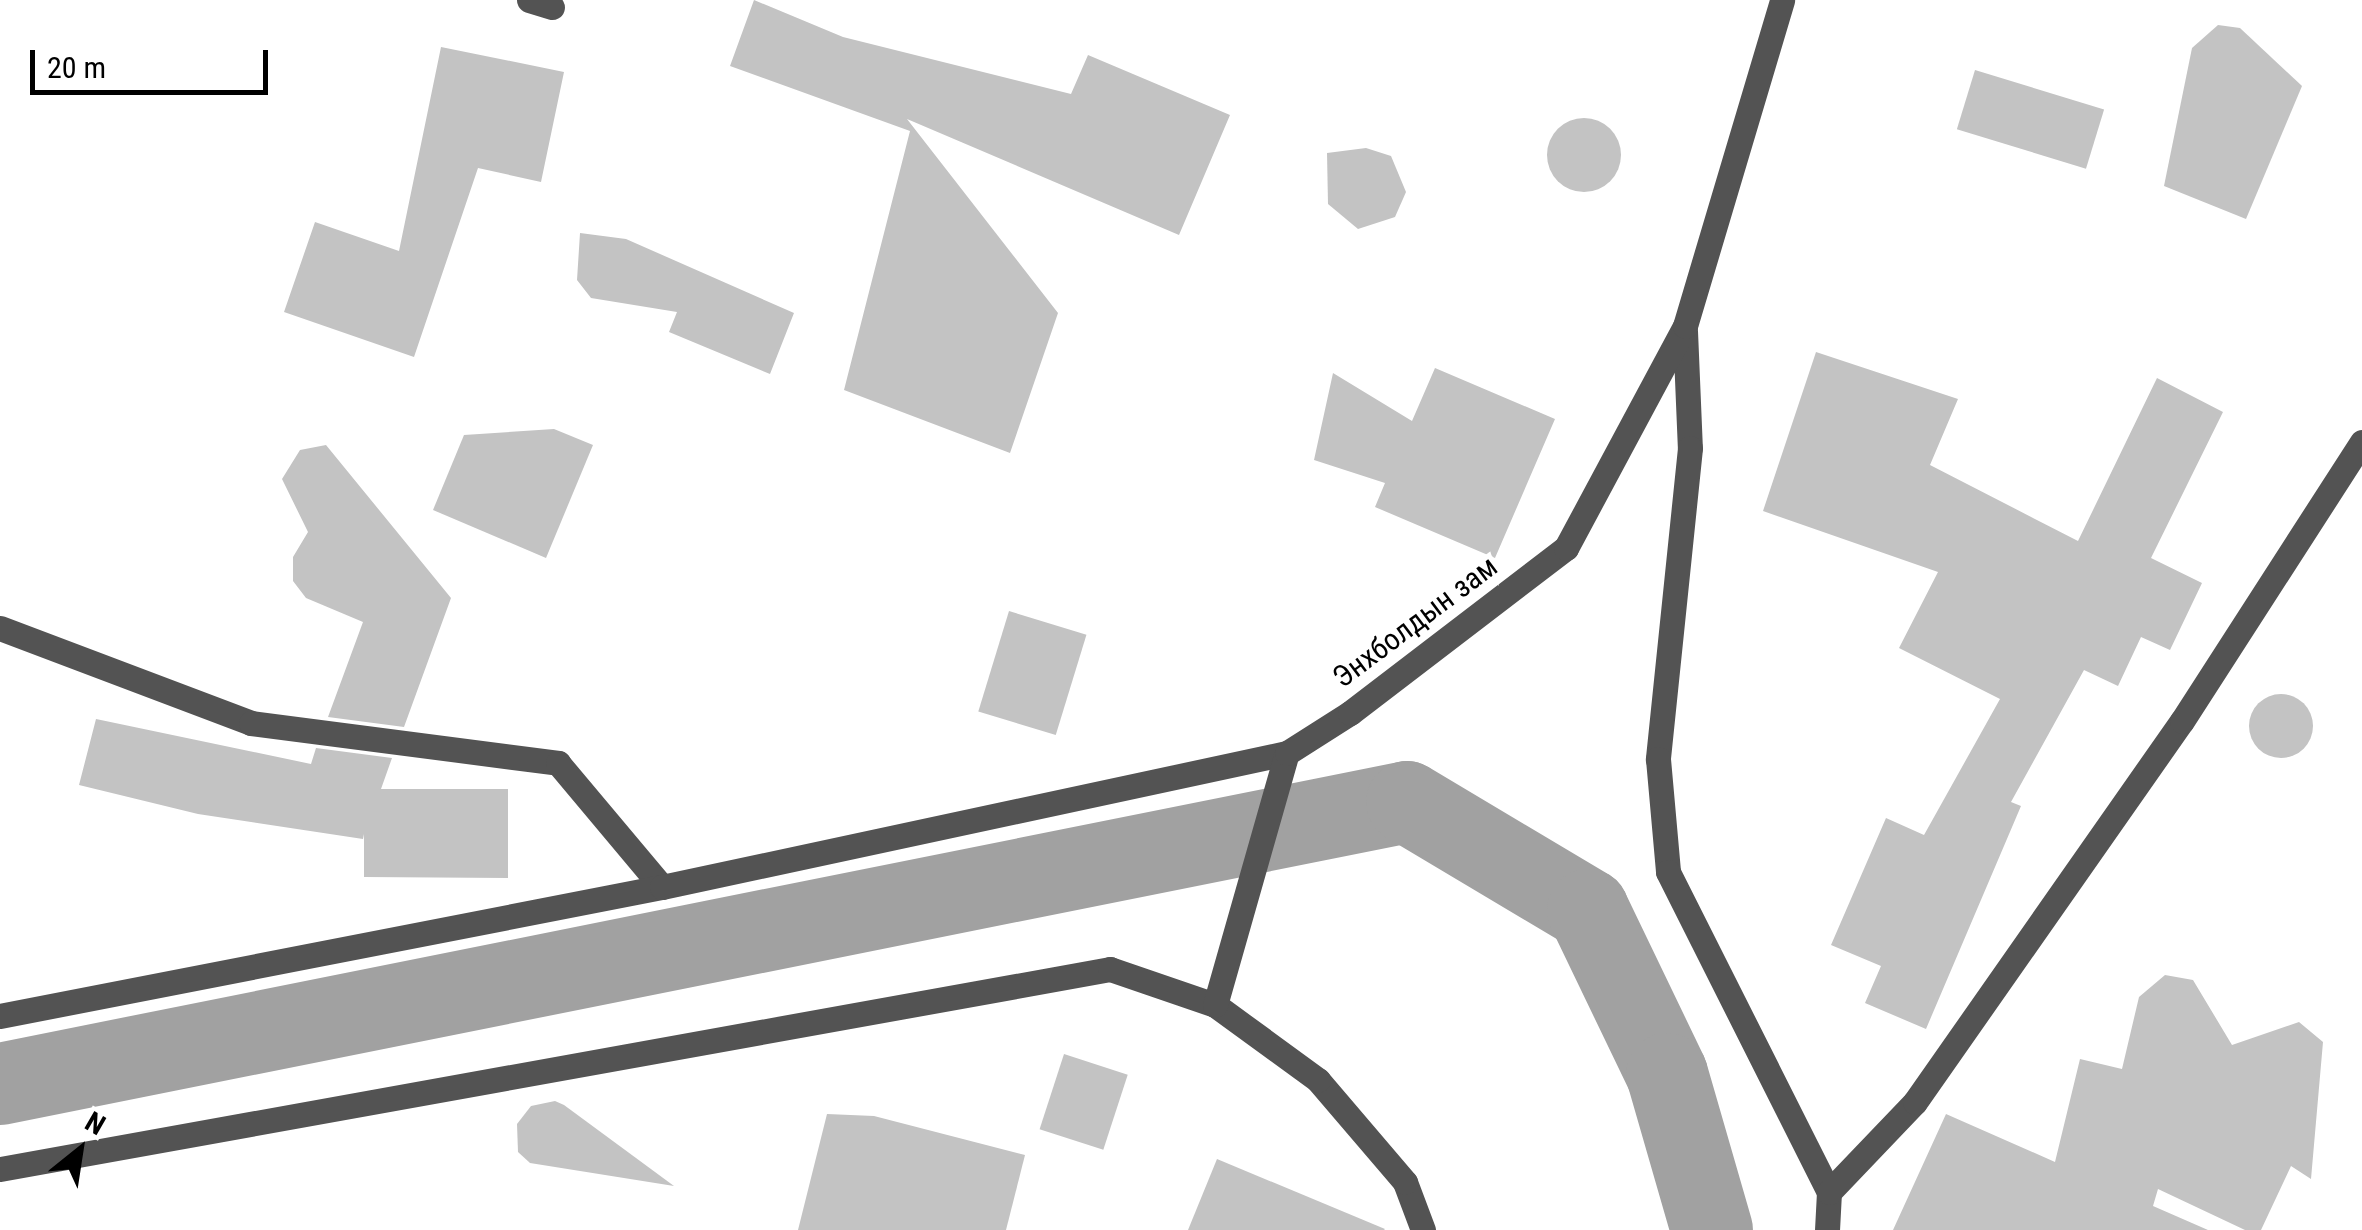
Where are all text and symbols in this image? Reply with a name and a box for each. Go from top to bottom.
scale bar [35,30,272,92]
text: 20 m [47,50,106,85]
street label: Энхболдын зам [1326,548,1504,696]
north arrow [30,1100,130,1200]
text: N [80,1105,111,1142]

